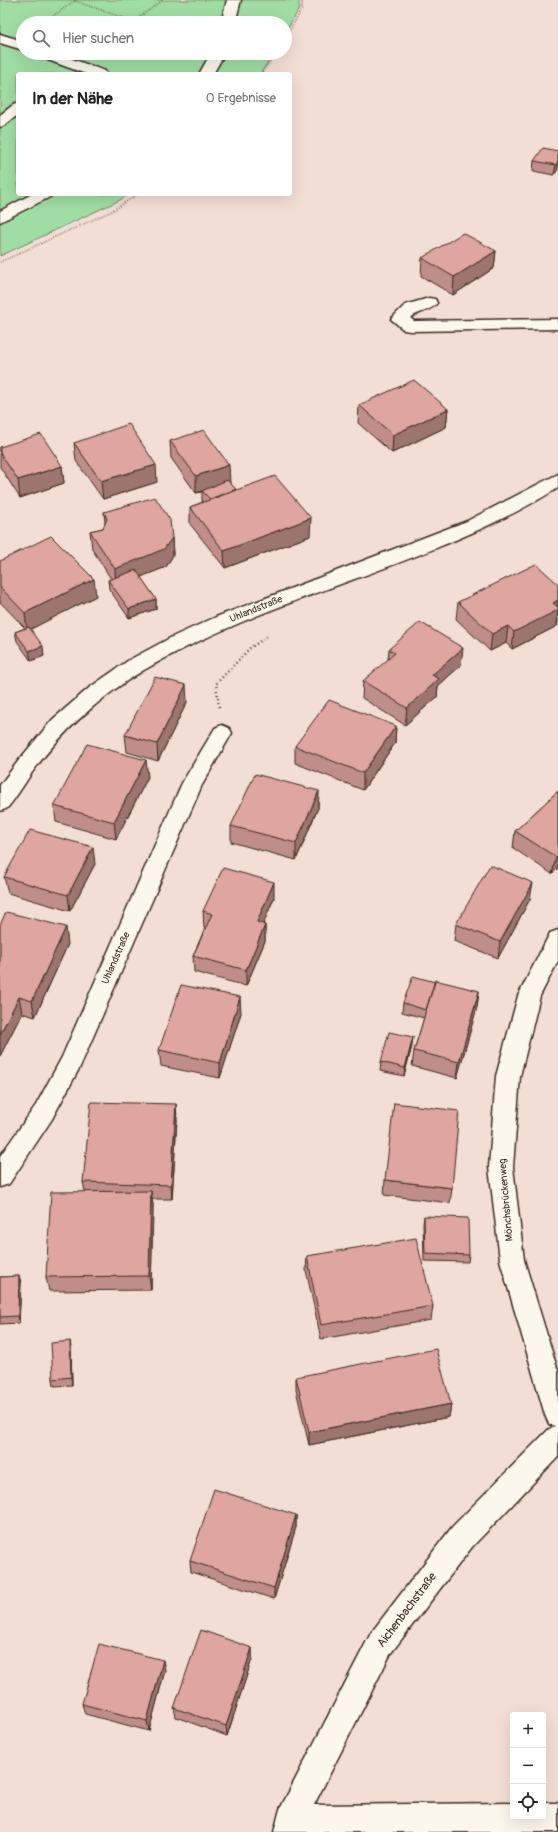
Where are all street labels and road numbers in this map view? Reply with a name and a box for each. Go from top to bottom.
street label: Uhlandstraße [228,593,284,625]
street label: Uhlandstraße [99,930,133,986]
street label: Mönchsbrückenweg [496,1158,516,1242]
street label: Aichenbachstraße [374,1570,440,1650]

